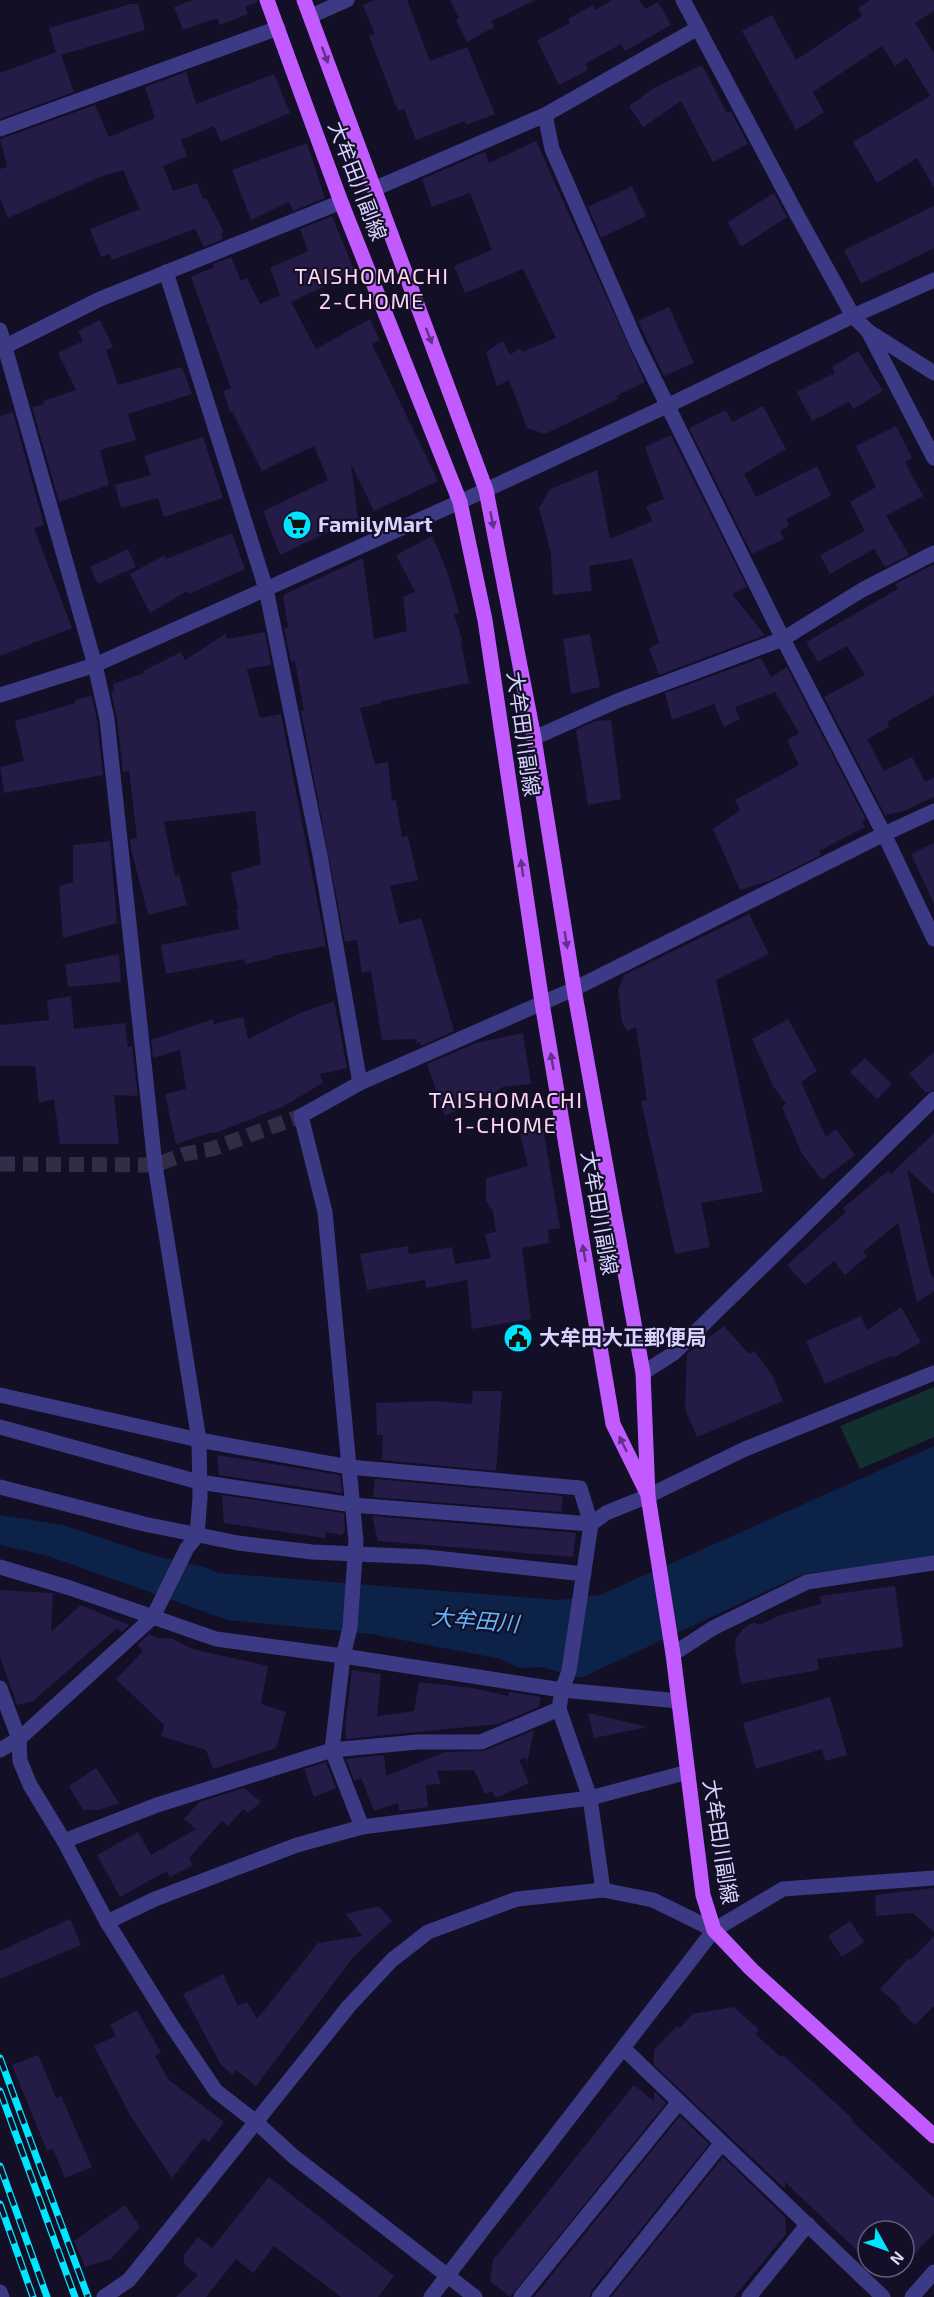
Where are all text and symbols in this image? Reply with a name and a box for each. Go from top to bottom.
one-way arrow [320,46,330,64]
street label: 大牟田川副線 [324,117,393,244]
district label: TAISHOMACHI 2-CHOME [294,262,450,313]
one-way arrow [424,327,434,345]
supermarket icon: FamilyMart [281,509,313,541]
place label: FamilyMart [318,511,433,537]
one-way arrow [488,511,497,530]
street label: 大牟田川副線 [503,670,546,798]
one-way arrow [517,859,526,878]
one-way arrow [562,930,571,949]
one-way arrow [547,1052,556,1071]
district label: TAISHOMACHI 1-CHOME [428,1086,584,1137]
street label: 大牟田川副線 [577,1149,624,1277]
one-way arrow [579,1244,588,1263]
public building icon: 大牟田大正郵便局 [502,1322,534,1354]
place label: 大牟田大正郵便局 [539,1324,707,1349]
one-way arrow [618,1435,627,1452]
water label: 大牟田川 [430,1602,522,1636]
street label: 大牟田川副線 [699,1778,744,1906]
north arrow [856,2219,916,2279]
text: N [887,2248,909,2269]

